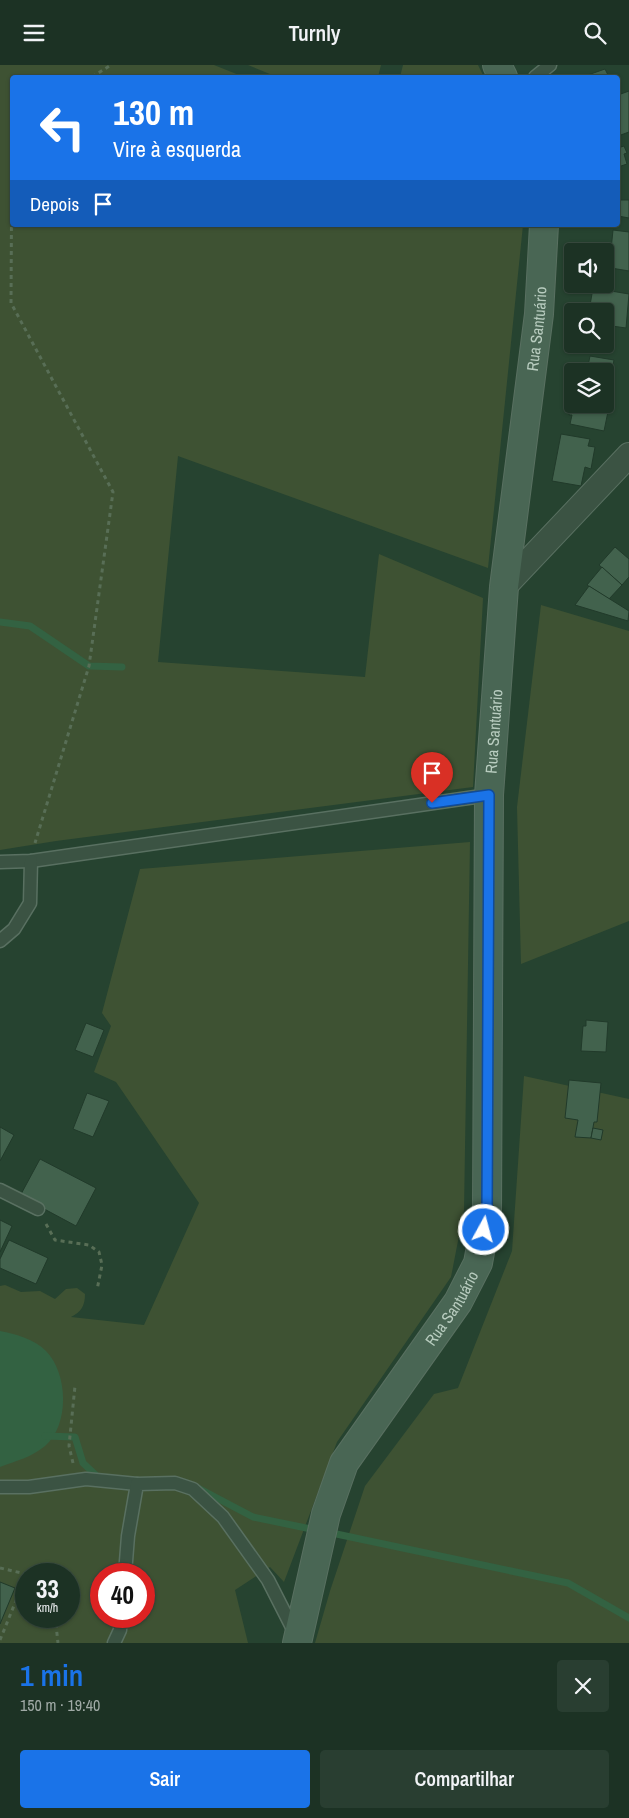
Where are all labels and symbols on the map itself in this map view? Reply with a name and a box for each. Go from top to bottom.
street label: Rua Santuário [521,286,552,372]
street label: Rua Santuário [480,688,508,774]
pin [411,752,453,803]
position arrow [457,1203,509,1255]
street label: Rua Santuário [420,1267,483,1350]
speed limit sign: 40 [90,1563,155,1628]

